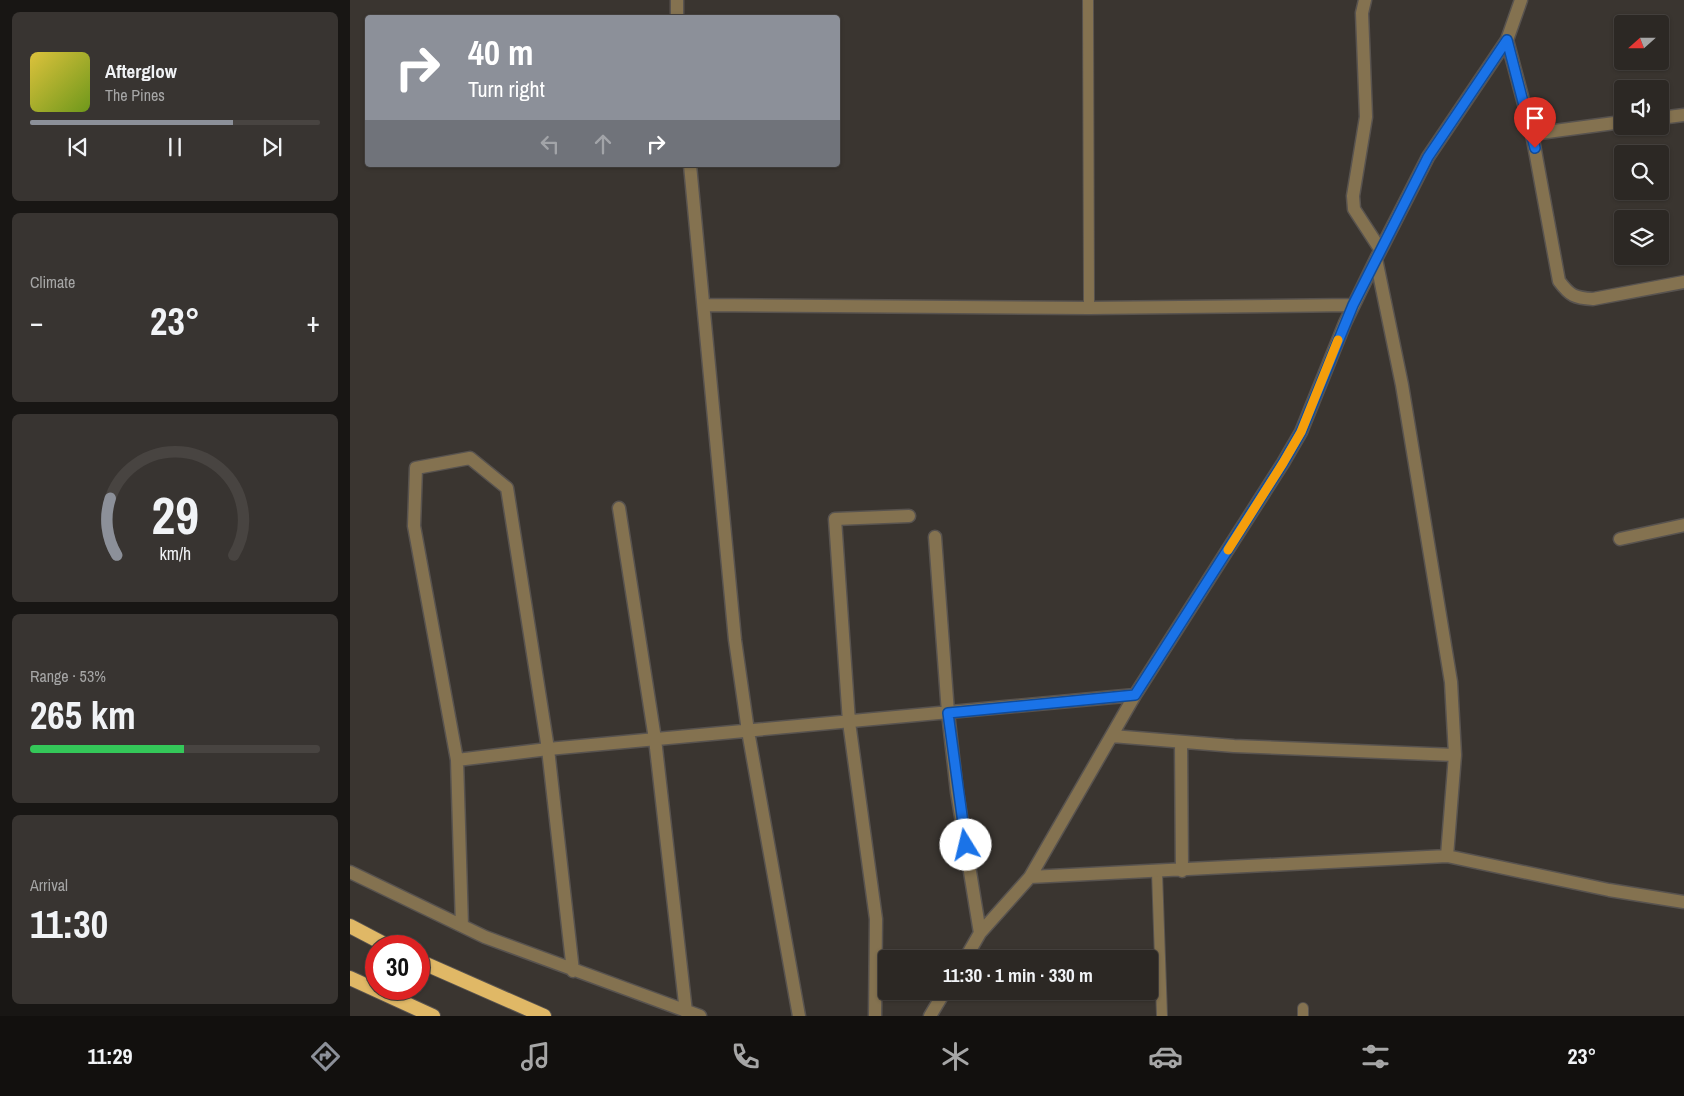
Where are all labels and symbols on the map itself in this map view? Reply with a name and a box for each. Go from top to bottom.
north arrow [1614,15,1669,70]
pin [1514,97,1556,148]
position arrow [939,818,991,870]
speed limit sign: 30 [365,935,430,1000]

